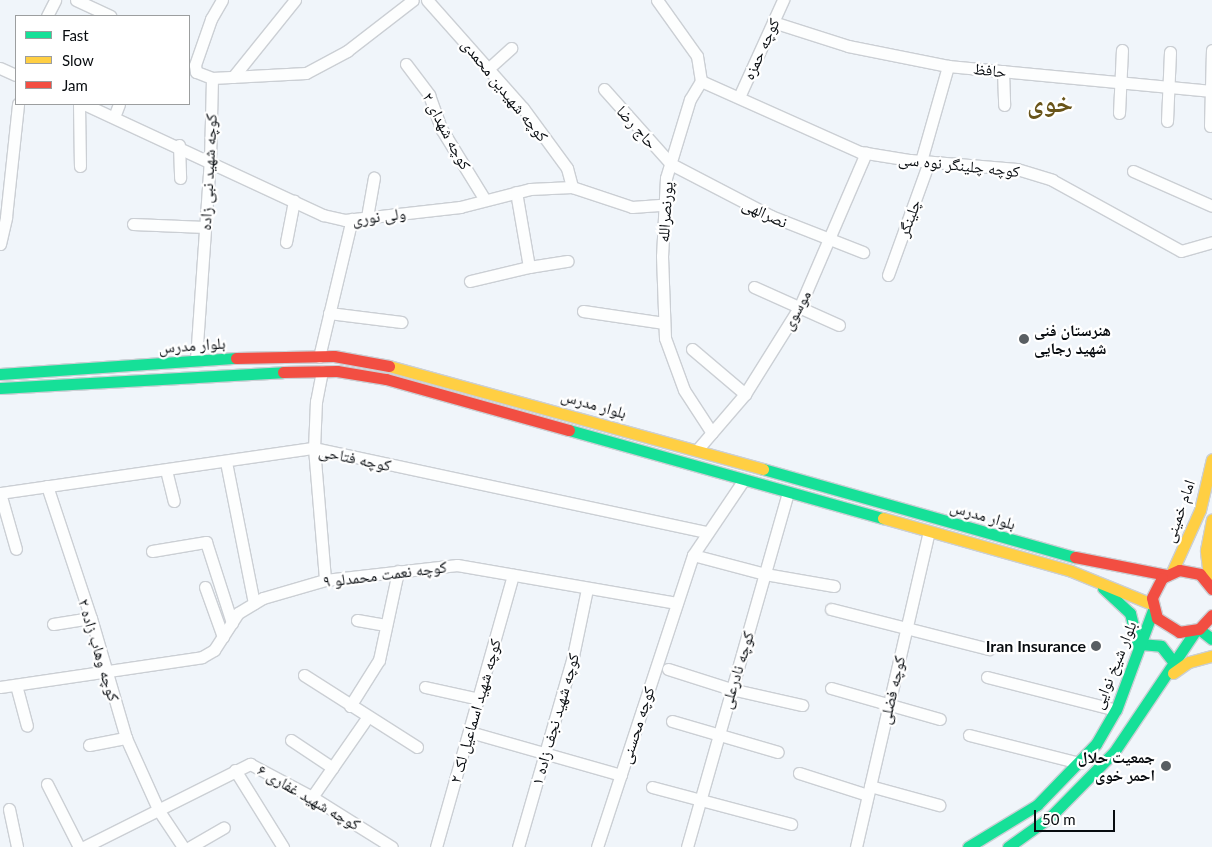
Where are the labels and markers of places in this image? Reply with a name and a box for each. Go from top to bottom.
place label: هنرستان فنی شهید رجایی [1034,320,1111,358]
marker: هنرستان فنی شهید رجایی [1018,333,1030,345]
place label: Iran Insurance [986,636,1086,656]
marker: Iran Insurance [1090,640,1102,652]
place label: جمعیت حلال احمر خوی [1078,747,1155,785]
marker: جمعیت حلال احمر خوی [1159,759,1173,773]

